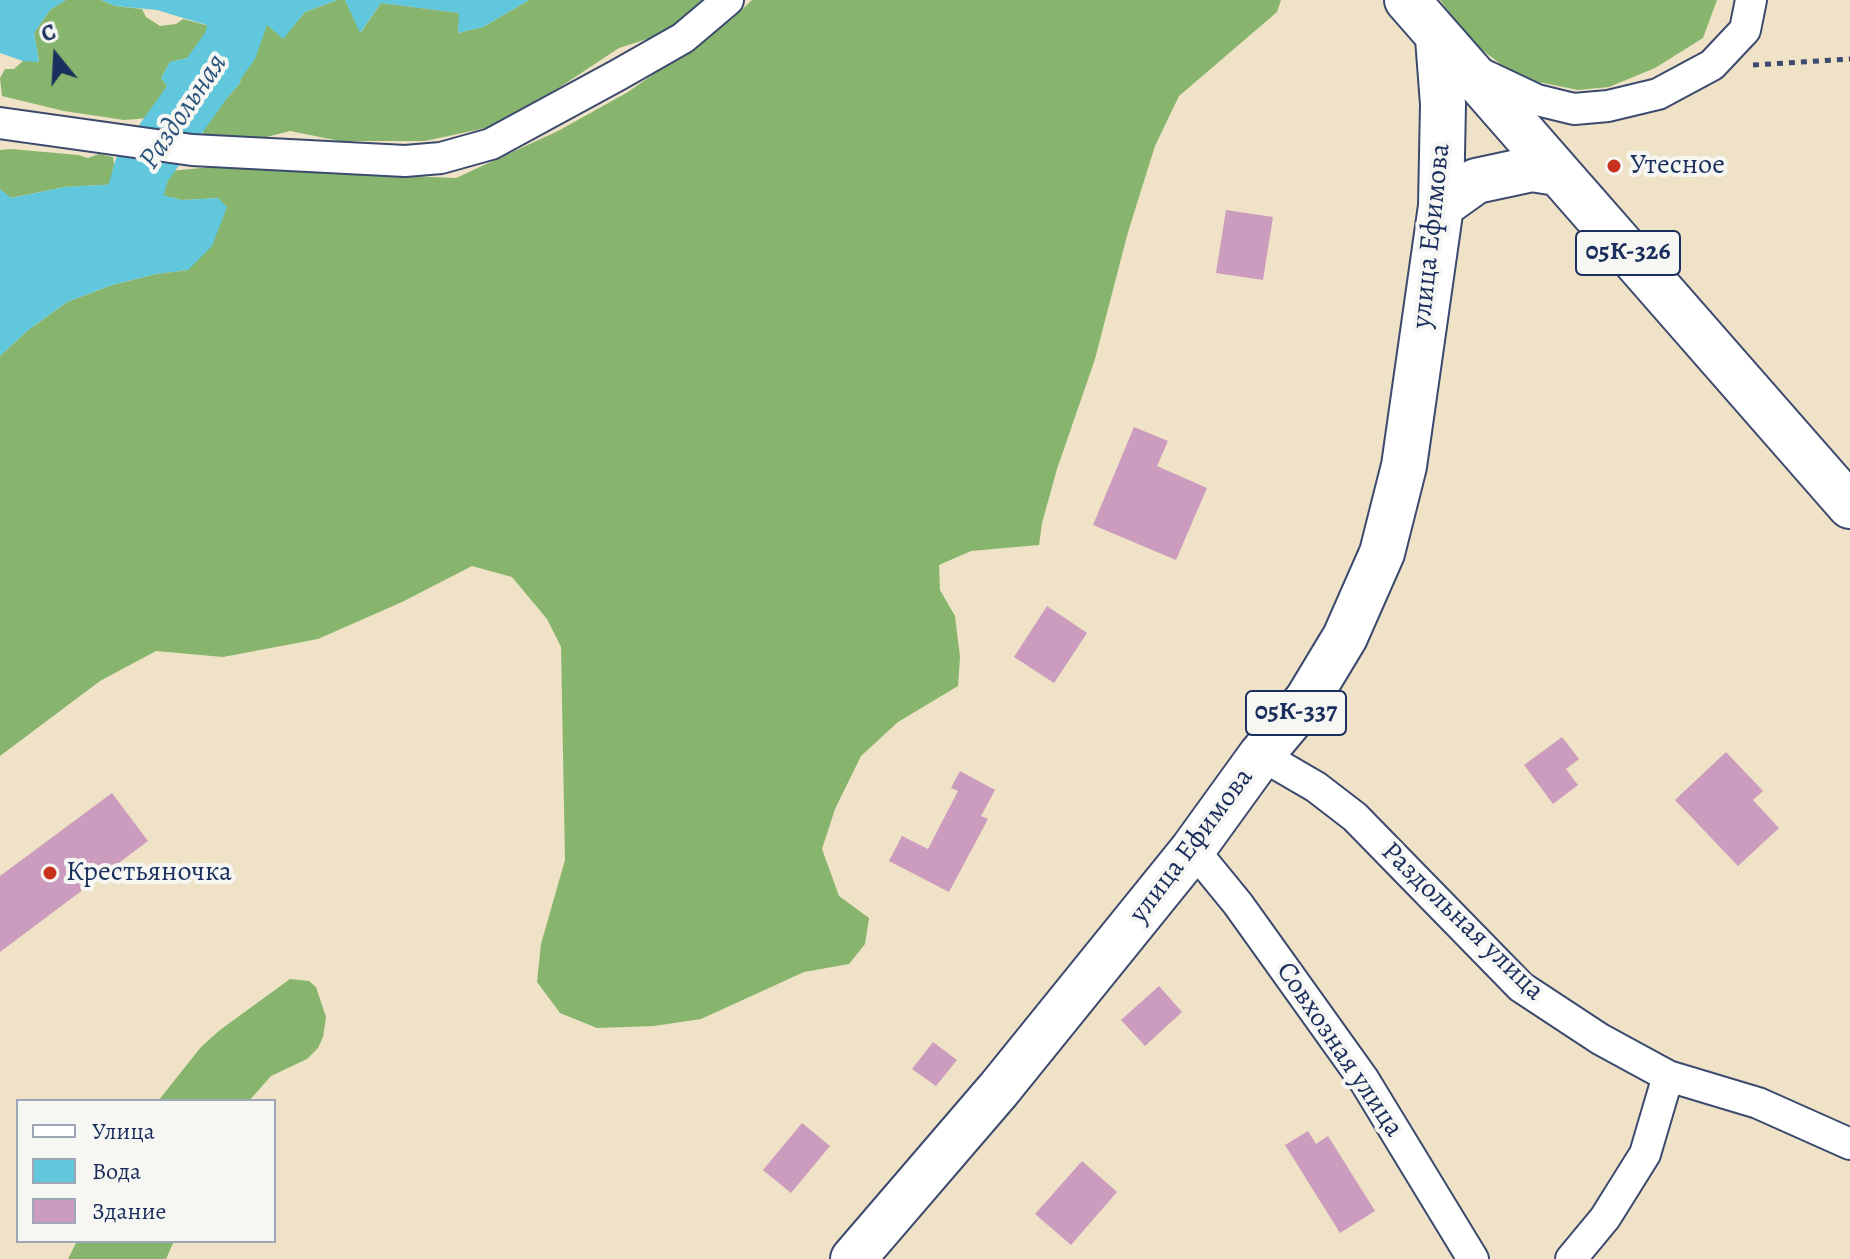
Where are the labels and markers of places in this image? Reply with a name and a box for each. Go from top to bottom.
place label: Утесное [1630,149,1725,183]
marker: Утесное [1605,157,1623,175]
place label: Крестьяночка [66,856,232,890]
marker: Крестьяночка [41,864,59,882]

